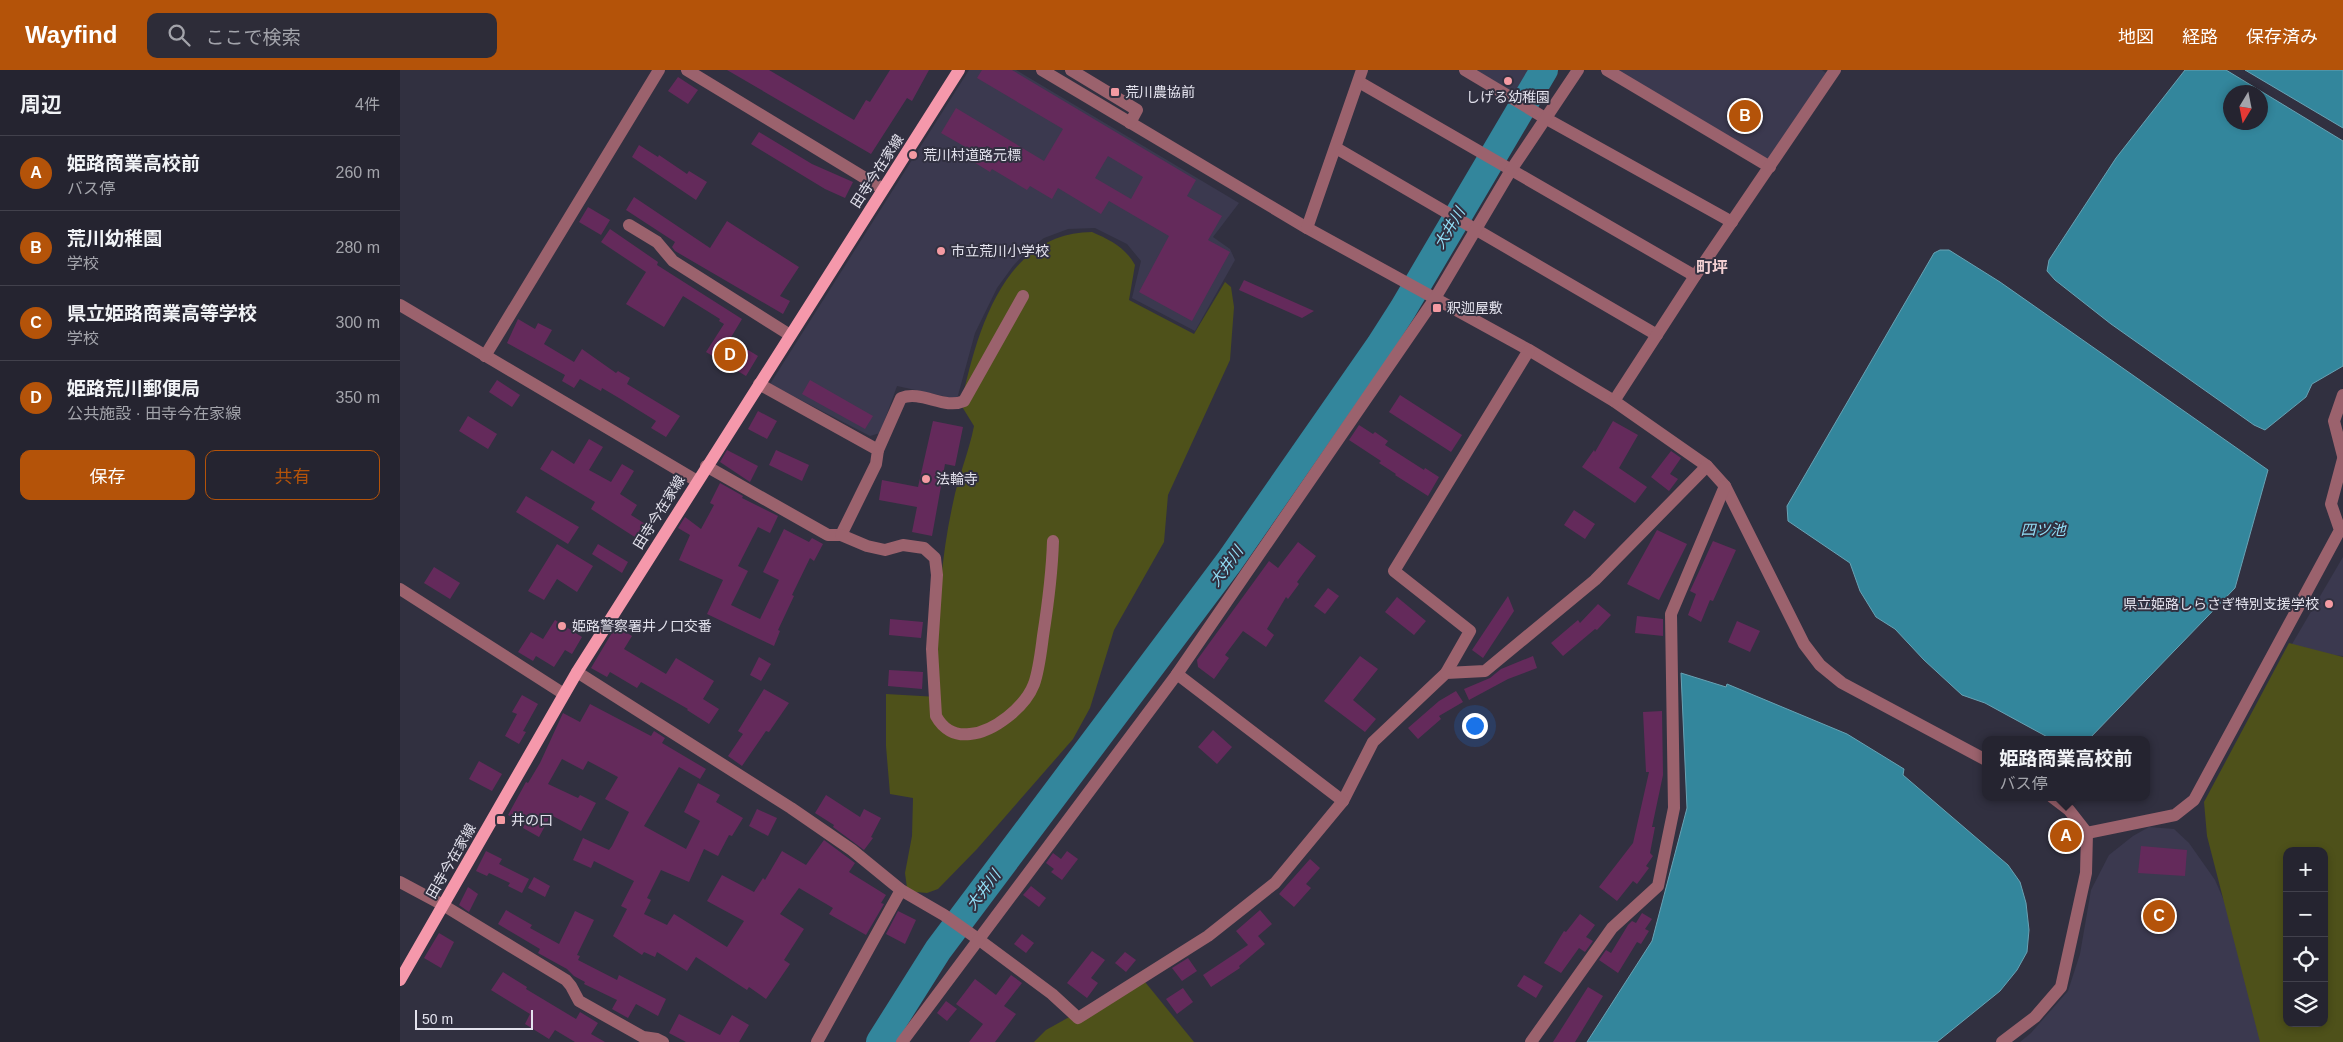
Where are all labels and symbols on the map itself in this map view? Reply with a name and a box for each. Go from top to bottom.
marker: しげる幼稚園 [1502,75,1514,87]
place label: 荒川農協前 [1125,84,1195,100]
north arrow [2223,85,2268,130]
marker: 荒川農協前 [1109,86,1121,98]
place label: しげる幼稚園 [1466,89,1550,105]
pin: B [1729,97,1761,135]
street label: 田寺今在家線 [847,131,907,211]
place label: 荒川村道路元標 [923,147,1021,163]
marker: 荒川村道路元標 [907,149,919,161]
water label: 大井川 [1430,203,1469,252]
place label: 市立荒川小学校 [951,243,1049,259]
marker: 市立荒川小学校 [935,245,947,257]
district label: 町坪 [1696,259,1728,276]
place label: 釈迦屋敷 [1447,300,1503,316]
marker: 釈迦屋敷 [1431,302,1443,314]
pin: D [714,336,746,374]
place label: 法輪寺 [936,471,978,487]
street label: 田寺今在家線 [630,472,688,552]
marker: 法輪寺 [920,473,932,485]
water label: 四ツ池 [2020,521,2067,538]
water label: 大井川 [1206,541,1247,589]
place label: 県立姫路しらさぎ特別支援学校 [2123,596,2319,612]
marker: 県立姫路しらさぎ特別支援学校 [2323,598,2335,610]
place label: 姫路警察署井ノ口交番 [572,618,712,634]
marker: 姫路警察署井ノ口交番 [556,620,568,632]
your location [1462,713,1488,739]
place label: 井の口 [511,812,553,828]
marker: 井の口 [495,814,507,826]
pin: A [2050,817,2082,855]
street label: 田寺今在家線 [423,821,479,901]
water label: 大井川 [963,865,1005,913]
pin: C [2143,897,2175,935]
scale bar [415,1007,532,1030]

